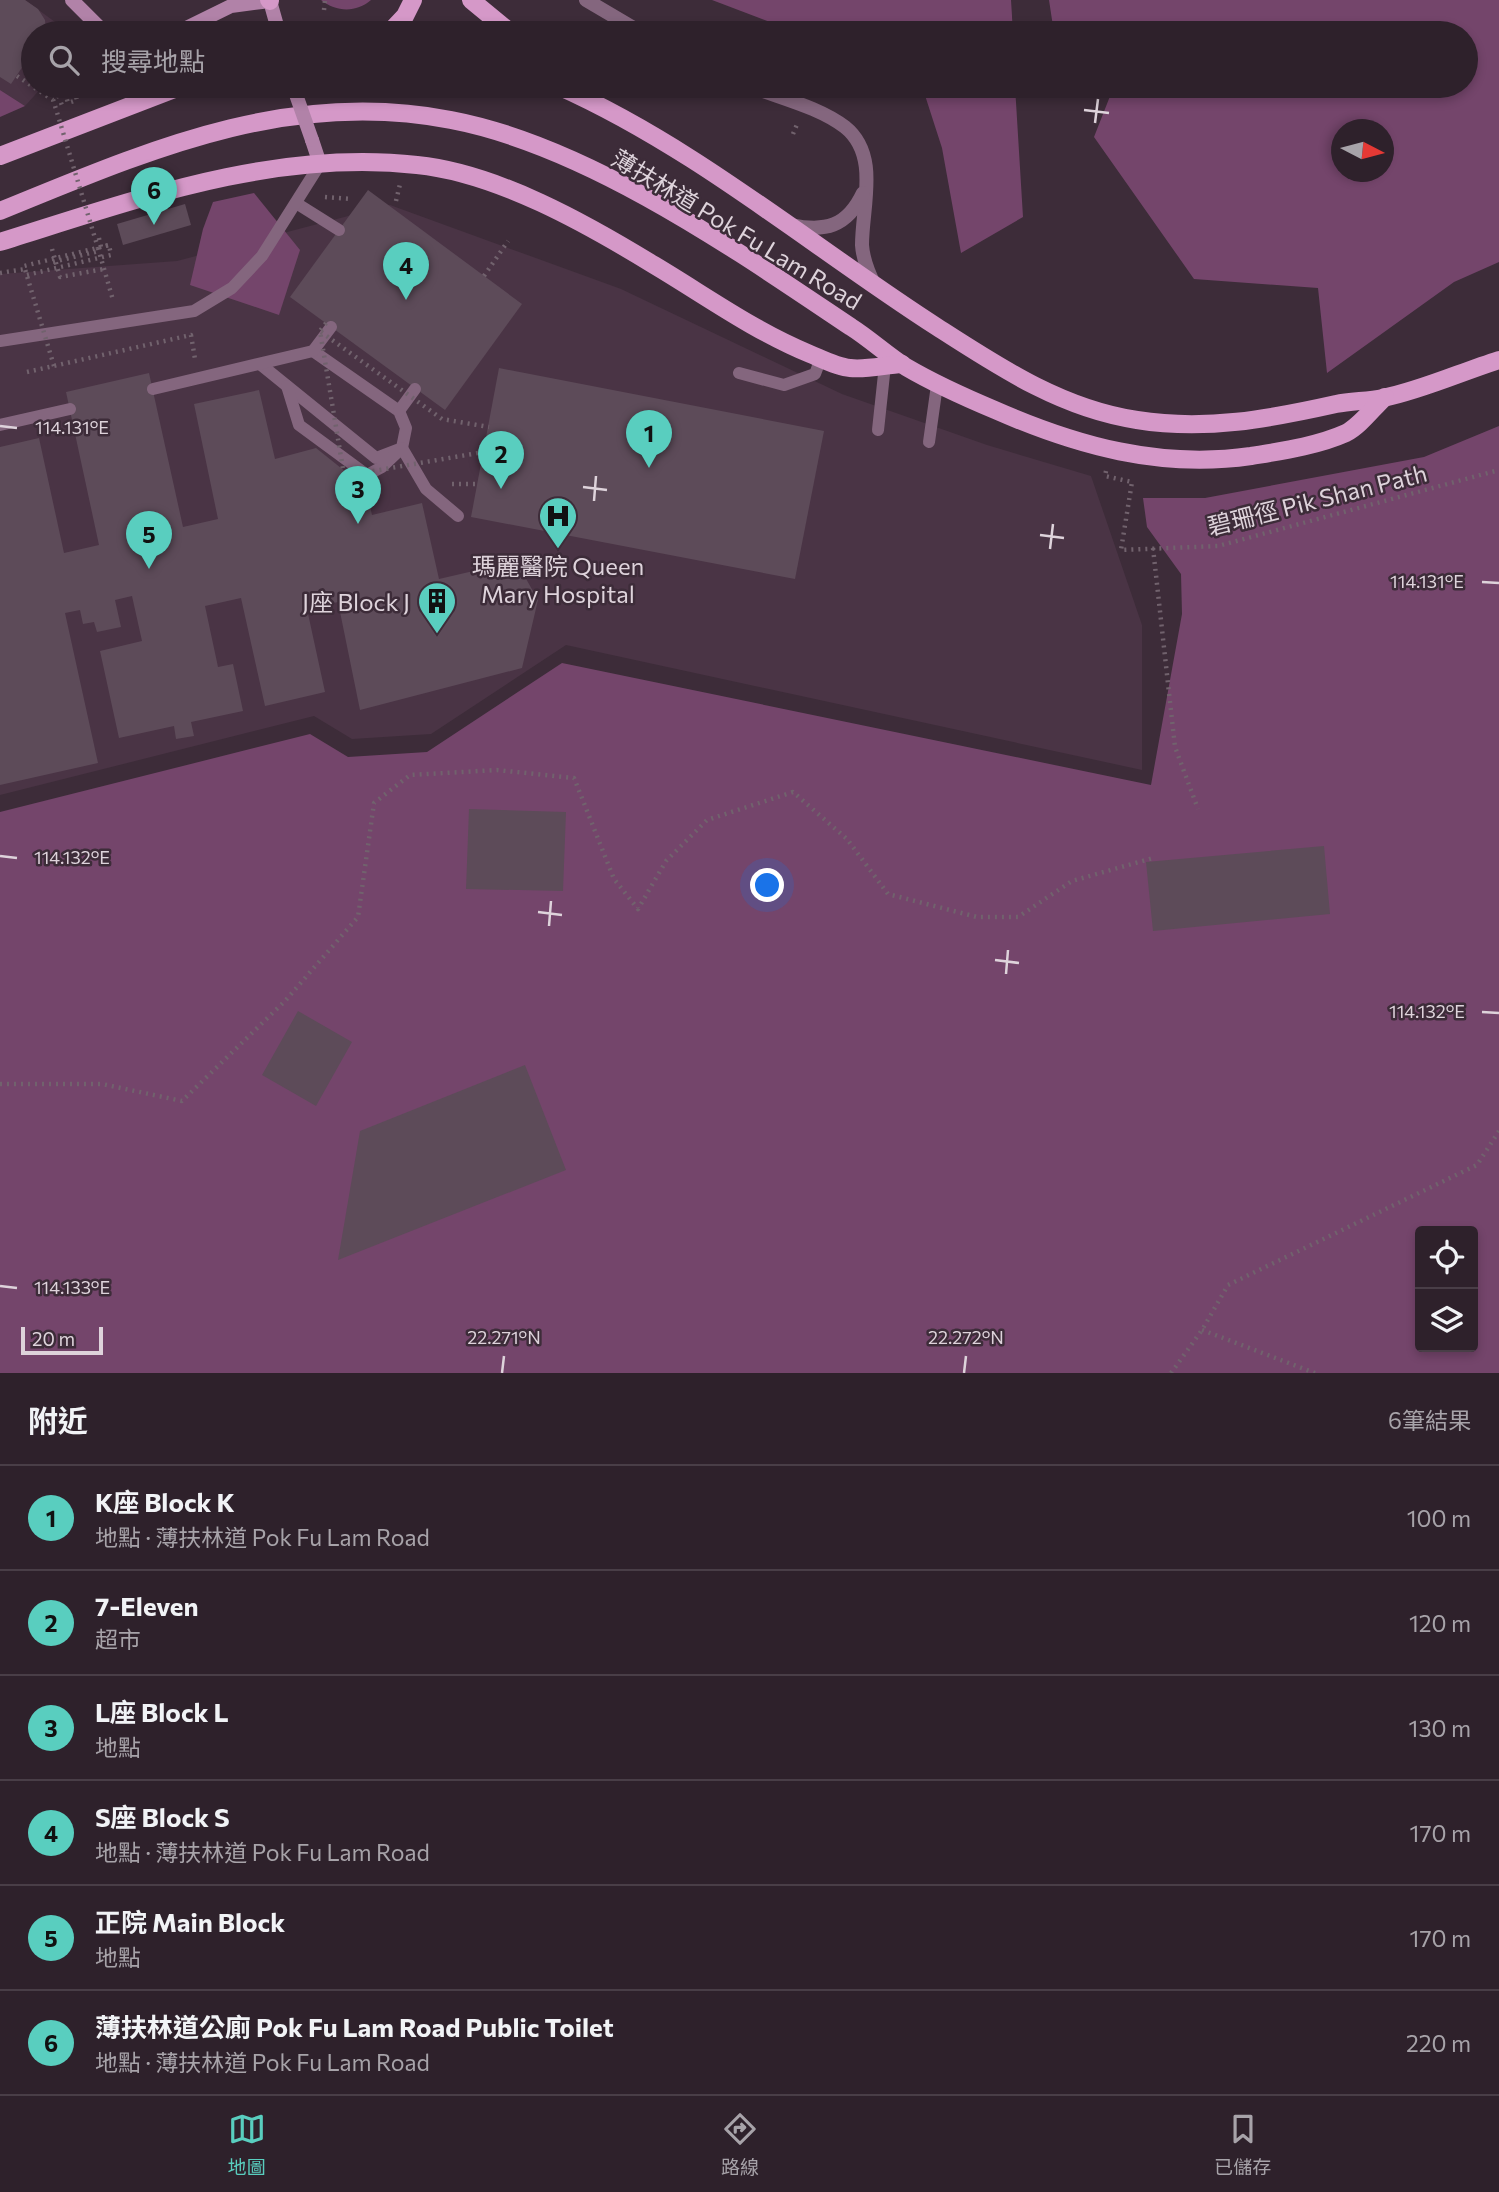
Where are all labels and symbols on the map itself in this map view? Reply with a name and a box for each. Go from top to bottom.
north arrow [1331,119,1394,182]
street label: 薄扶林道 Pok Fu Lam Road [607,143,867,315]
pin: 6 [131,167,177,225]
pin: 4 [383,242,429,300]
pin: 1 [626,410,672,468]
text: 114.131°E [35,416,109,438]
pin: 2 [478,431,524,489]
street label: 碧珊徑 Pik Shan Path [1204,458,1430,540]
pin: 3 [335,466,381,524]
hospital icon: 瑪麗醫院 Queen Mary Hospital [537,495,579,550]
pin: 5 [126,511,172,569]
place label: 瑪麗醫院 Queen Mary Hospital [472,551,644,608]
text: 114.131°E [1390,570,1464,592]
building icon: J座 Block J [416,580,458,635]
place label: J座 Block J [302,587,410,616]
text: 114.132°E [34,846,110,868]
your location [750,868,784,902]
text: 114.132°E [1389,1000,1465,1022]
text: 114.133°E [34,1276,110,1298]
scale bar [21,1324,103,1356]
text: 22.271°N [467,1326,541,1348]
text: 22.272°N [928,1326,1004,1348]

